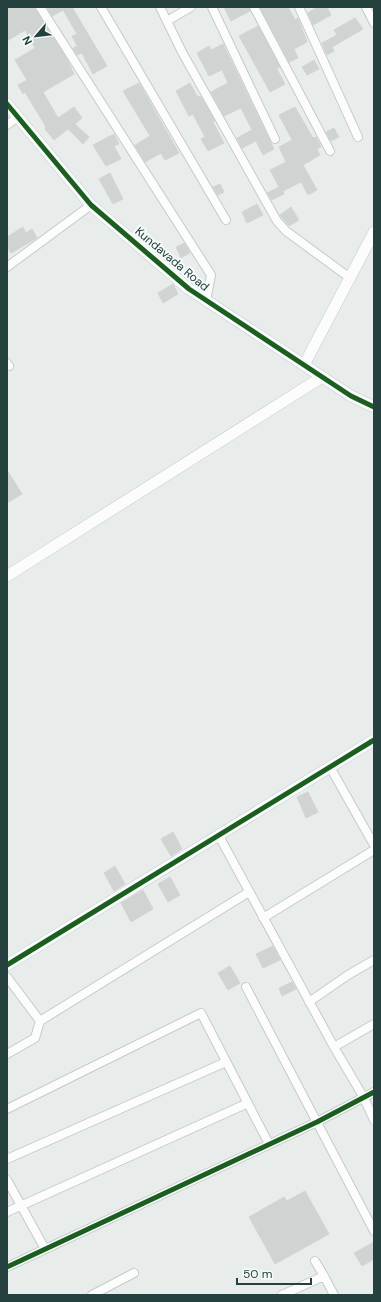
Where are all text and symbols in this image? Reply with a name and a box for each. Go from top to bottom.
north arrow [16,16,56,56]
text: N [19,34,35,48]
street label: Kundavada Road [132,223,212,295]
scale bar [237,1260,311,1286]
text: 50 m [243,1266,272,1282]

